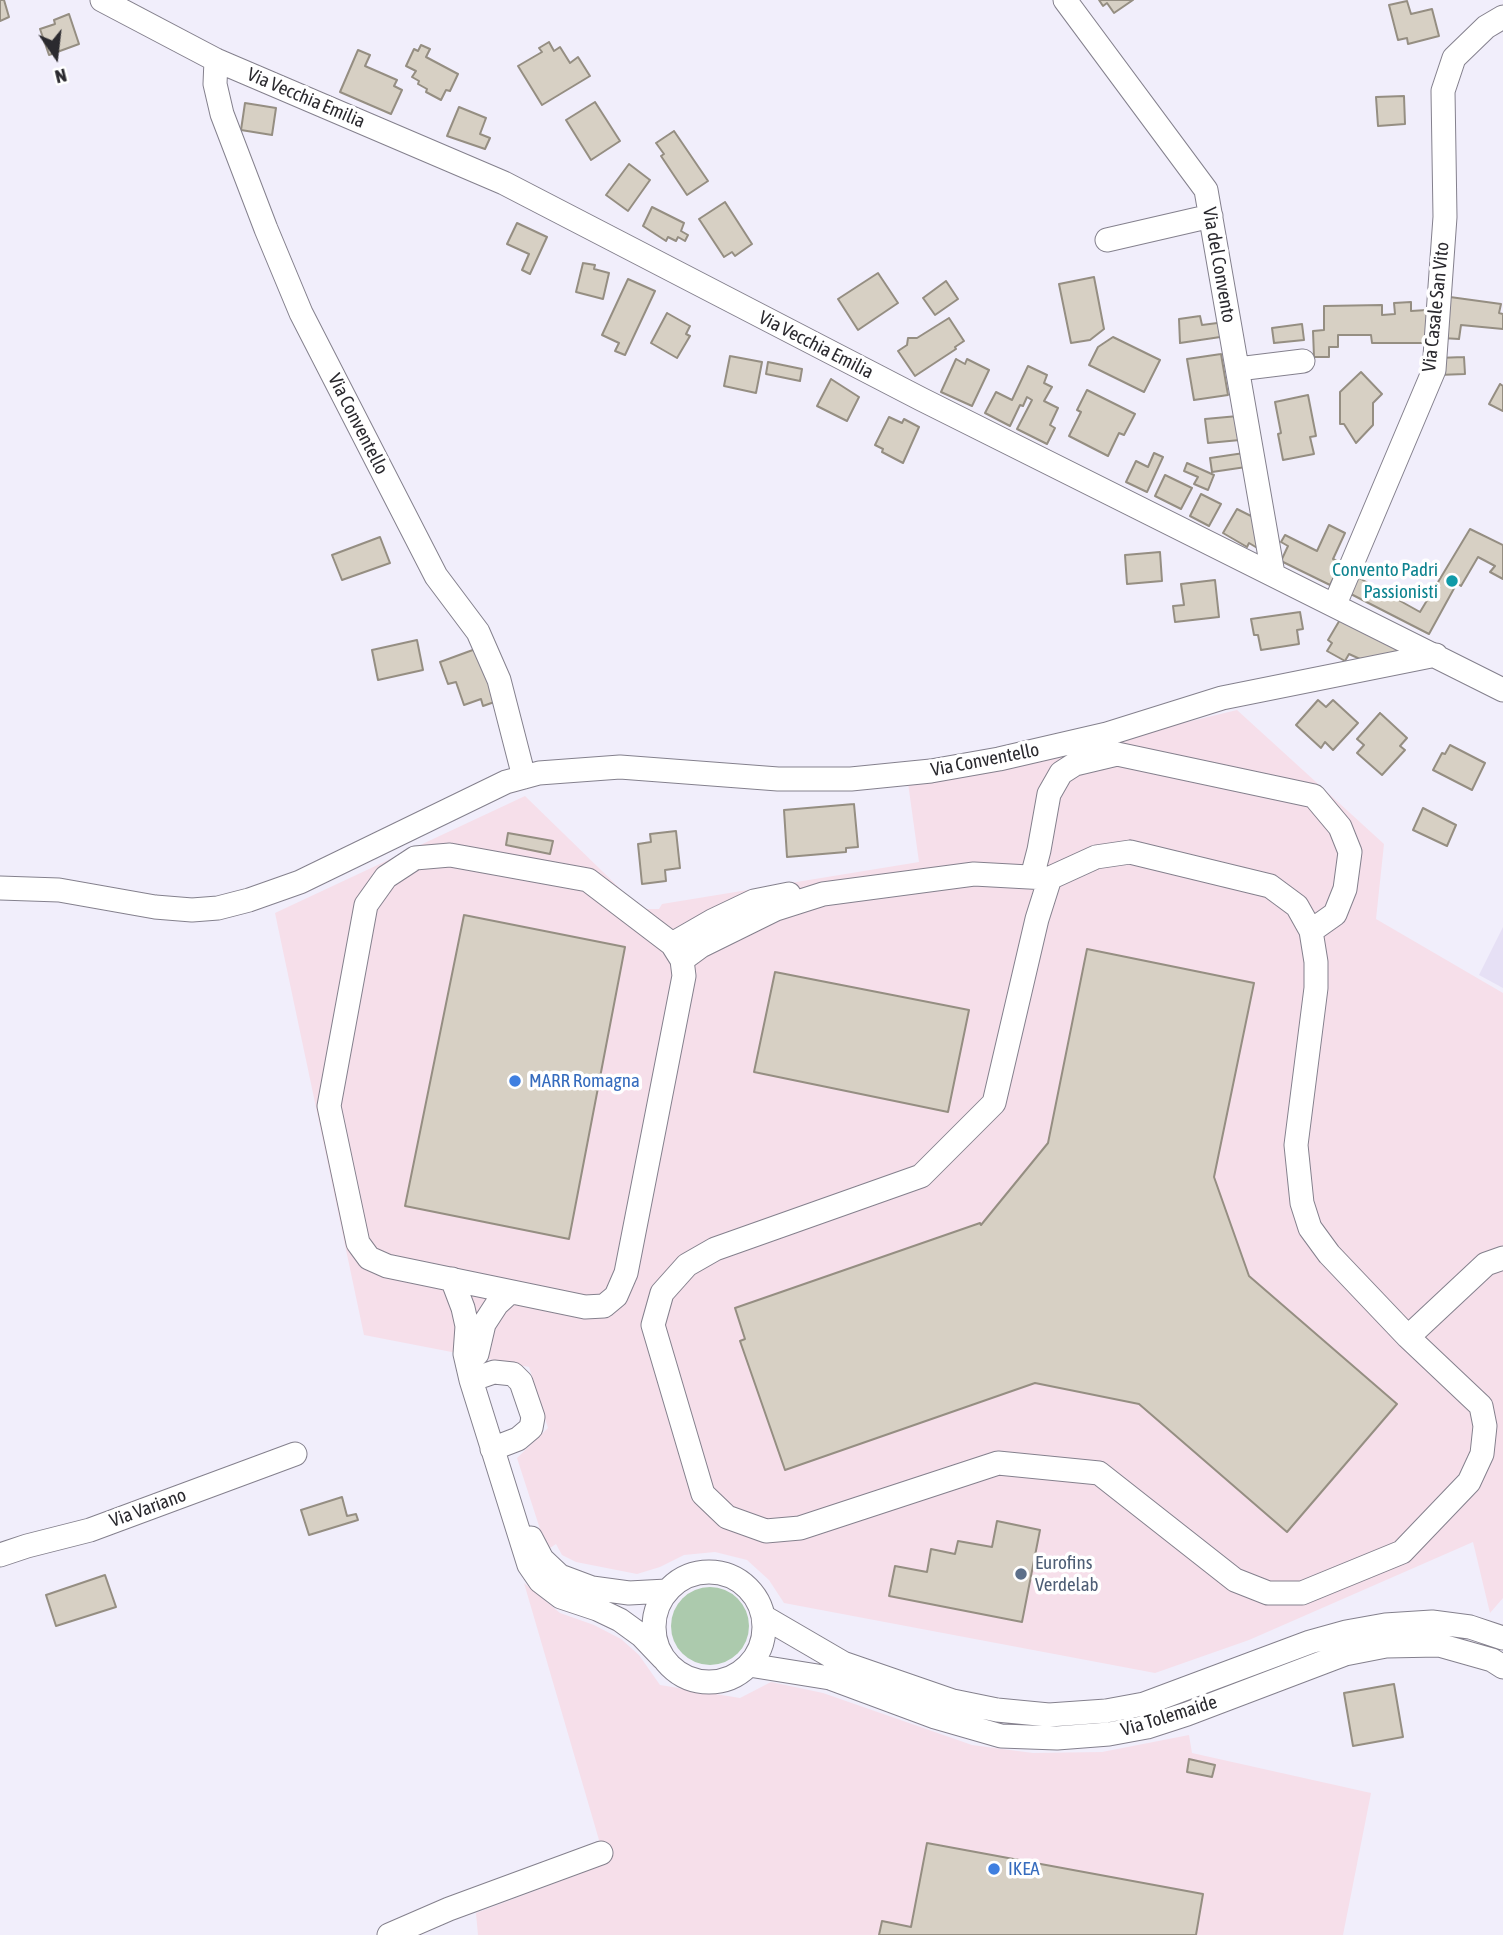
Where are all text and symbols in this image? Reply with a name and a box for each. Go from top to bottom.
north arrow [21,21,91,91]
street label: Via Vecchia Emilia [244,63,368,133]
text: N [53,64,69,88]
street label: Via del Convento [1198,206,1240,324]
street label: Via Casale San Vito [1418,241,1454,373]
street label: Via Vecchia Emilia [755,306,877,384]
street label: Via Conventello [323,370,393,478]
place label: Convento Padri Passionisti [1332,559,1438,603]
marker: Convento Padri Passionisti [1444,573,1460,589]
street label: Via Conventello [929,738,1041,782]
place label: MARR Romagna [529,1070,640,1092]
marker: MARR Romagna [507,1073,523,1089]
street label: Via Variano [107,1484,189,1532]
place label: Eurofins Verdelab [1035,1552,1098,1596]
marker: Eurofins Verdelab [1013,1566,1029,1582]
street label: Via Tolemaide [1118,1691,1220,1741]
place label: IKEA [1008,1858,1040,1880]
marker: IKEA [986,1861,1002,1877]

